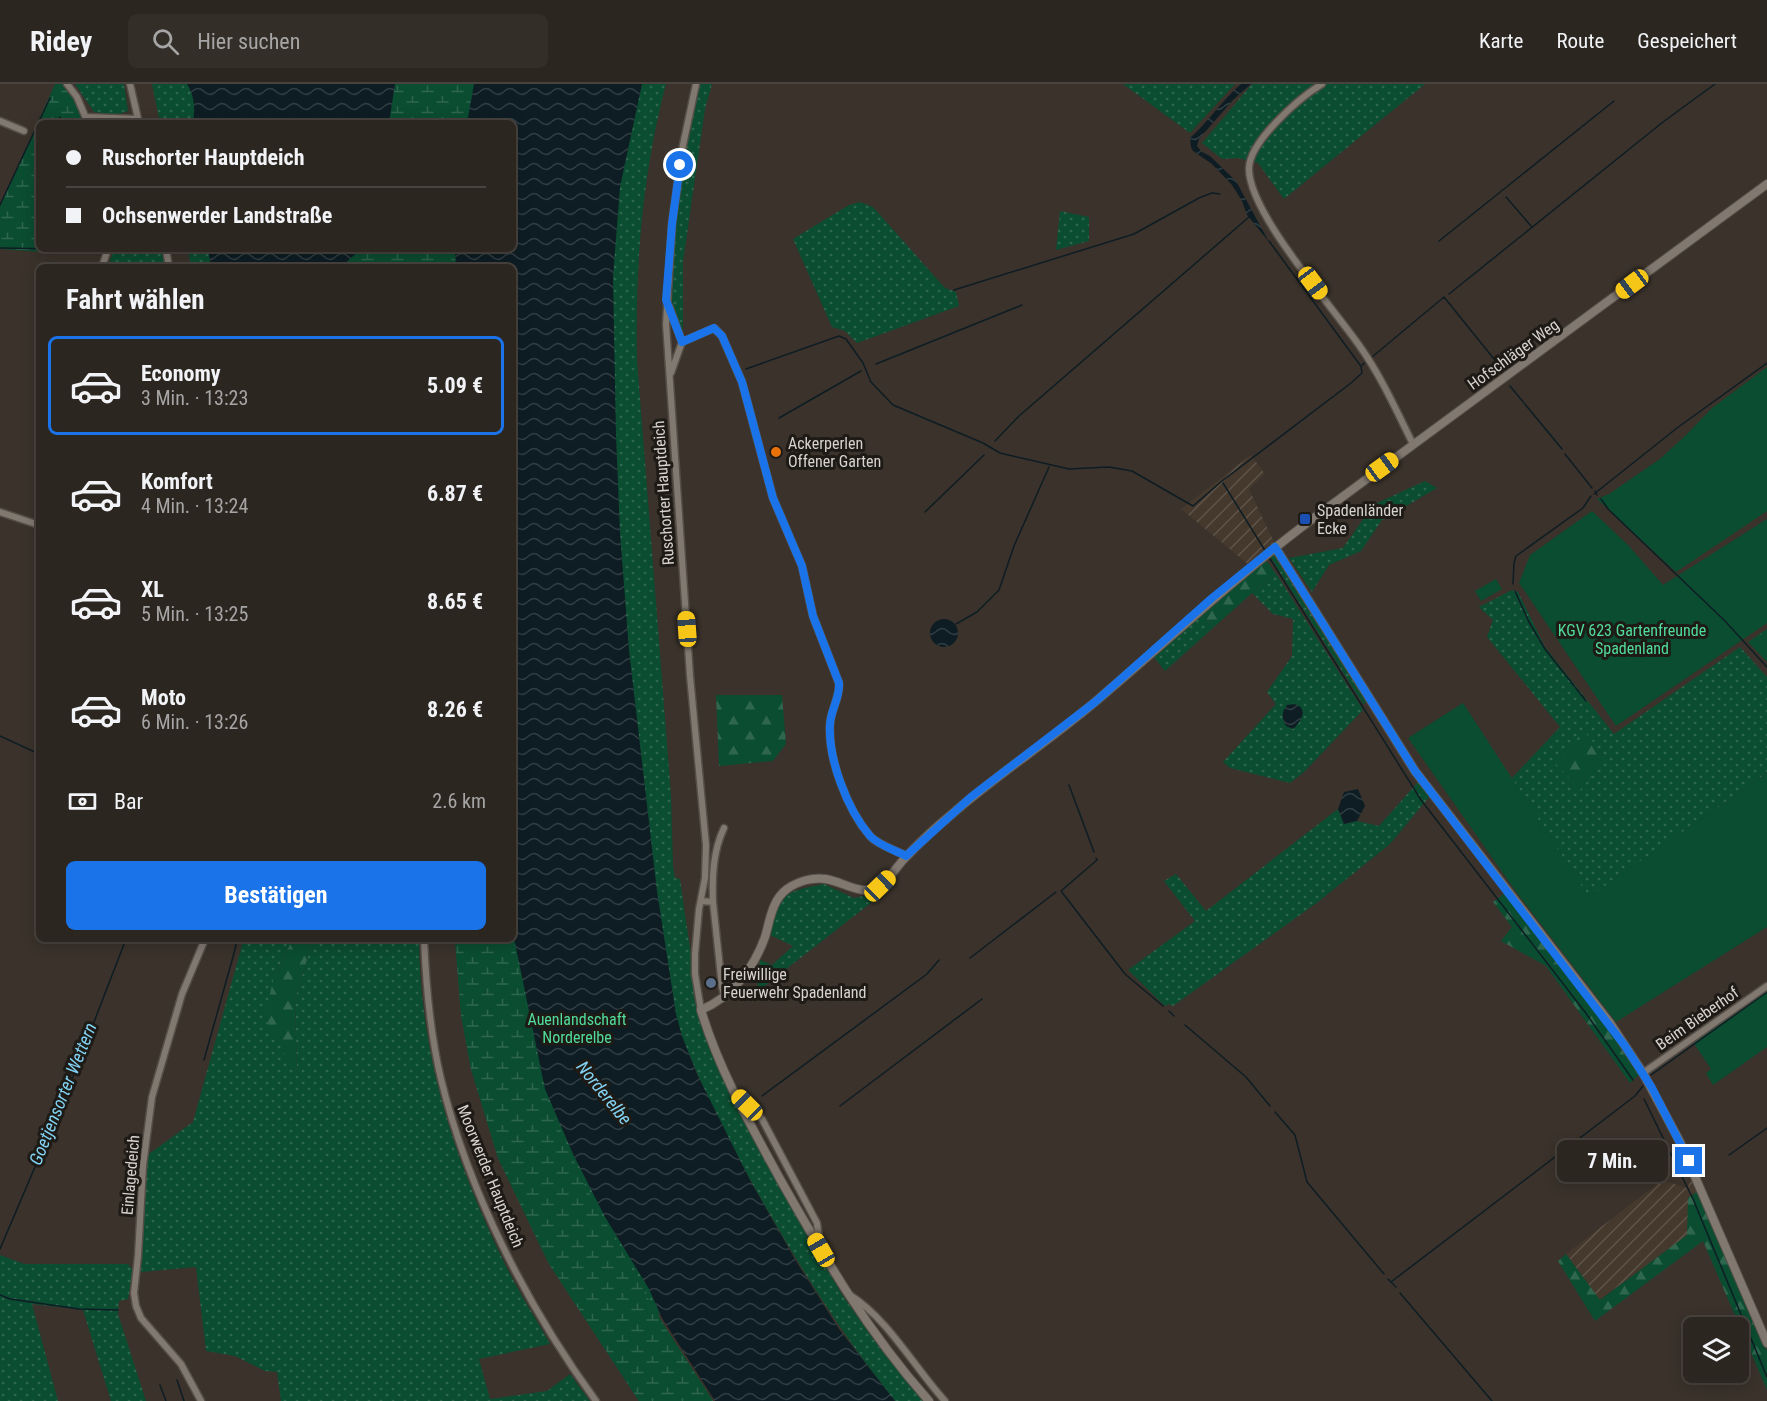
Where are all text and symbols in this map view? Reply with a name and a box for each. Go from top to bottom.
search box [128,14,548,68]
text: Ridey [30,25,92,58]
icon: search [149,25,182,58]
text: Hier suchen [197,29,300,54]
text: Karte [1479,29,1523,53]
text: Route [1556,29,1604,53]
text: Gespeichert [1637,29,1737,53]
text: Ruschorter Hauptdeich [102,145,305,170]
route start [666,151,693,178]
text: Ochsenwerder Landstraße [102,203,332,228]
car [1295,263,1331,303]
car [1612,266,1652,302]
text: Fahrt wählen [66,284,205,316]
street label: Hofschläger Weg [1464,315,1563,394]
icon: car [69,359,123,413]
text: Economy [141,361,221,386]
text: 5.09 € [427,373,483,398]
text: 3 Min. · 13:23 [141,386,248,410]
street label: Ruschorter Hauptdeich [649,420,678,566]
place label: Ackerperlen Offener Garten [788,434,881,471]
marker: Ackerperlen Offener Garten [769,445,783,459]
car [1362,449,1402,485]
icon: car [69,467,123,521]
text: Komfort [141,469,213,494]
text: 6.87 € [427,481,483,506]
text: 4 Min. · 13:24 [141,494,248,518]
place label: Spadenländer Ecke [1317,501,1404,538]
marker: Spadenländer Ecke [1298,512,1312,526]
icon: car [69,575,123,629]
text: XL [141,577,164,602]
text: 8.65 € [427,589,483,614]
text: 5 Min. · 13:25 [141,602,248,626]
car [677,610,697,648]
park label: KGV 623 Gartenfreunde Spadenland [1558,621,1706,658]
icon: car [69,683,123,737]
text: Moto [141,685,186,710]
text: 8.26 € [427,697,483,722]
text: 6 Min. · 13:26 [141,710,248,734]
icon: cash [66,785,99,818]
text: Bar [114,789,143,814]
text: 2.6 km [432,789,486,813]
button: Bestätigen [66,861,486,930]
car [861,867,899,905]
place label: Freiwillige Feuerwehr Spadenland [723,965,867,1002]
marker: Freiwillige Feuerwehr Spadenland [704,976,718,990]
street label: Beim Bieberhof [1652,983,1742,1054]
park label: Auenlandschaft Norderelbe [527,1010,627,1047]
water label: Goetjensorter Wettern [24,1020,101,1168]
water label: Norderelbe [572,1057,636,1129]
car [728,1086,766,1124]
street label: Moorwerder Hauptdeich [453,1102,528,1250]
street label: Einlagedeich [118,1134,143,1216]
callout: 7 Min. [1557,1140,1668,1182]
route end [1675,1147,1702,1174]
text: 7 Min. [1587,1149,1638,1173]
car [804,1230,838,1270]
map controls [1683,1317,1749,1383]
button: layers [1683,1317,1749,1383]

